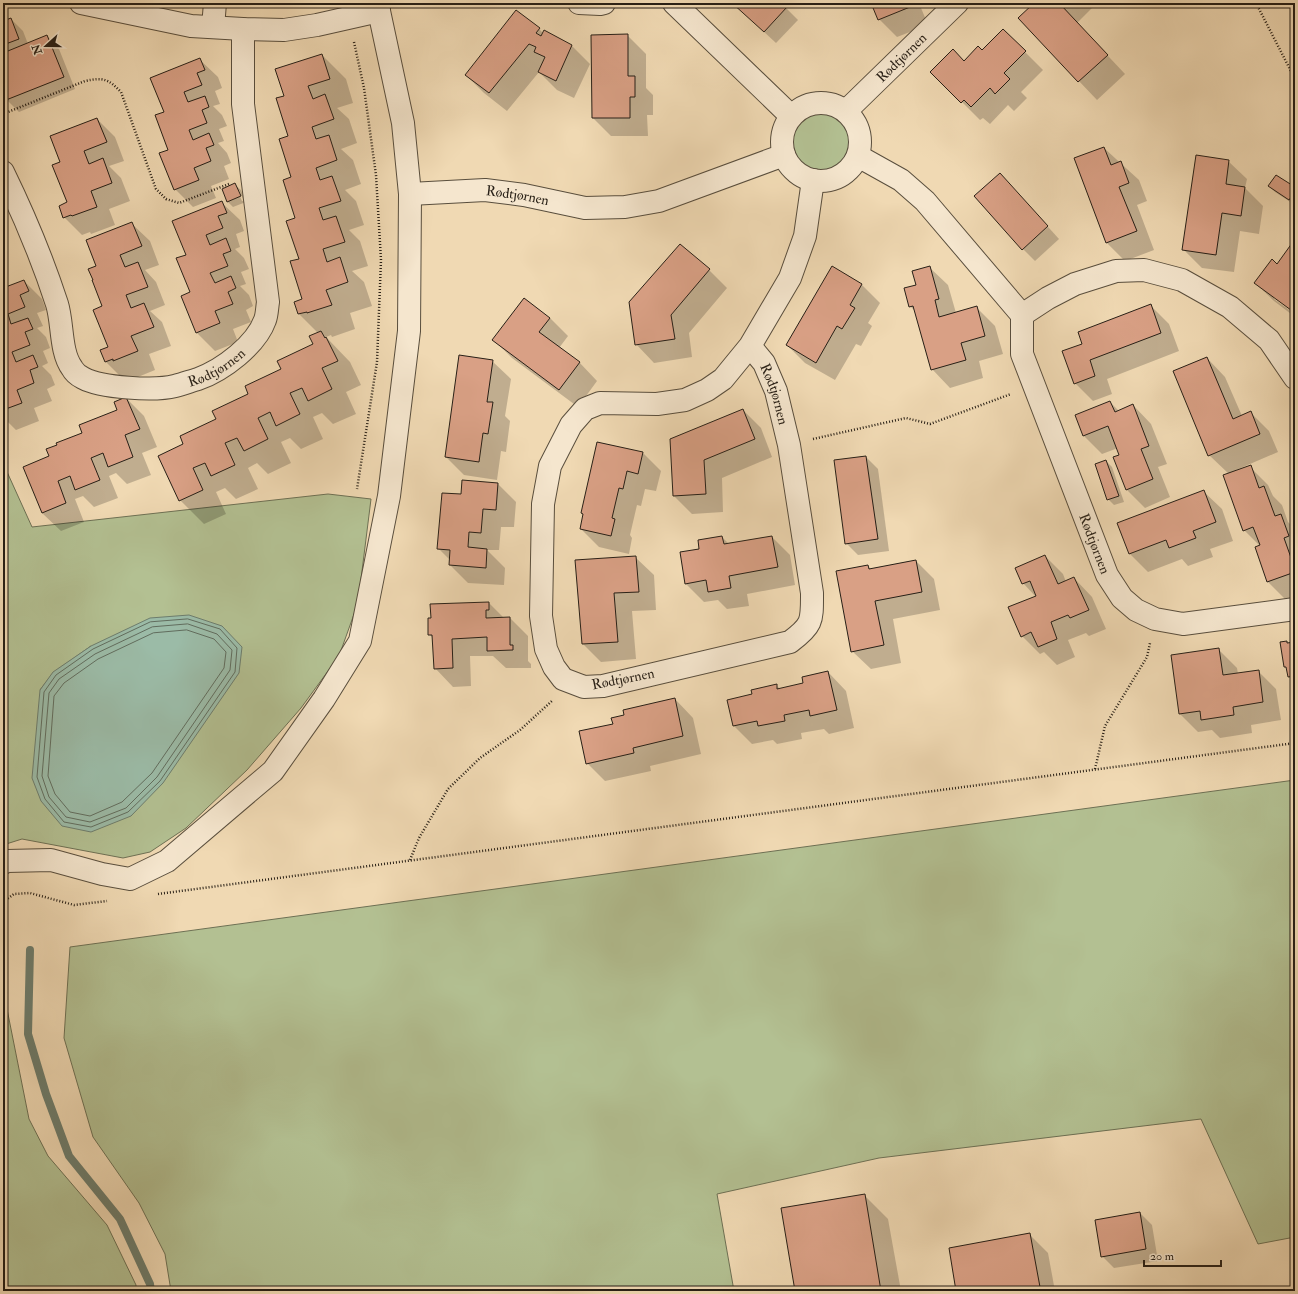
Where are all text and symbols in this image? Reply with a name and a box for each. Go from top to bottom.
north arrow [26,26,66,66]
street label: Rødtjørnen [872,29,930,86]
text: N [29,41,45,57]
street label: Rødtjørnen [485,182,551,209]
street label: Rødtjørnen [186,344,248,390]
street label: Rødtjørnen [757,361,792,426]
street label: Rødtjørnen [1076,511,1114,576]
street label: Rødtjørnen [590,665,656,693]
scale bar [1144,1242,1221,1268]
text: 20 m [1150,1249,1175,1264]

